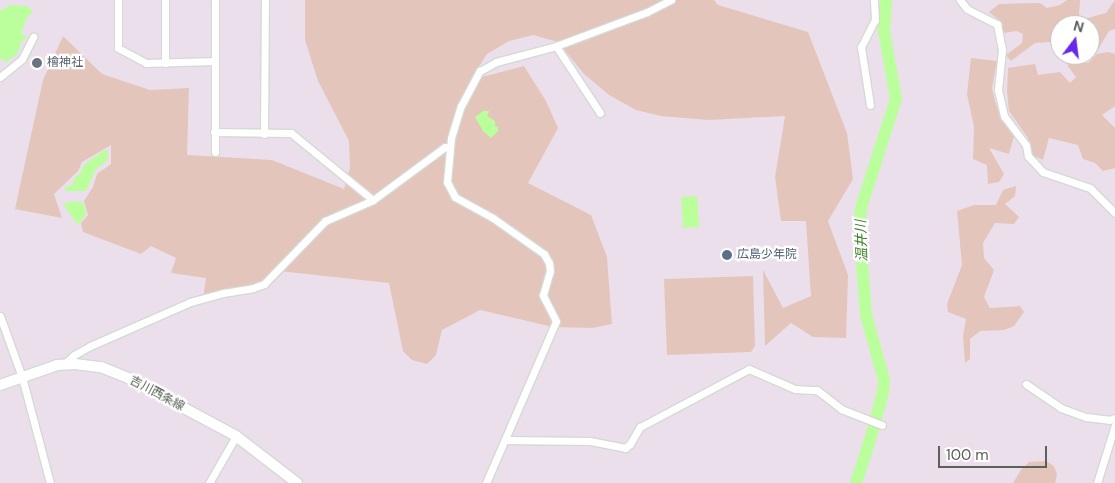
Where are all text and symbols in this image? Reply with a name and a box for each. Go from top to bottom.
north arrow [1050,15,1100,65]
text: N [1071,16,1086,36]
place label: 檜神社 [47,56,83,70]
marker: 檜神社 [31,57,43,69]
water label: 温井川 [852,220,870,262]
place label: 広島少年院 [737,248,797,262]
marker: 広島少年院 [721,249,733,261]
street label: 吉川西条線 [127,374,187,414]
scale bar [940,436,1049,468]
text: 100 m [946,445,989,465]

